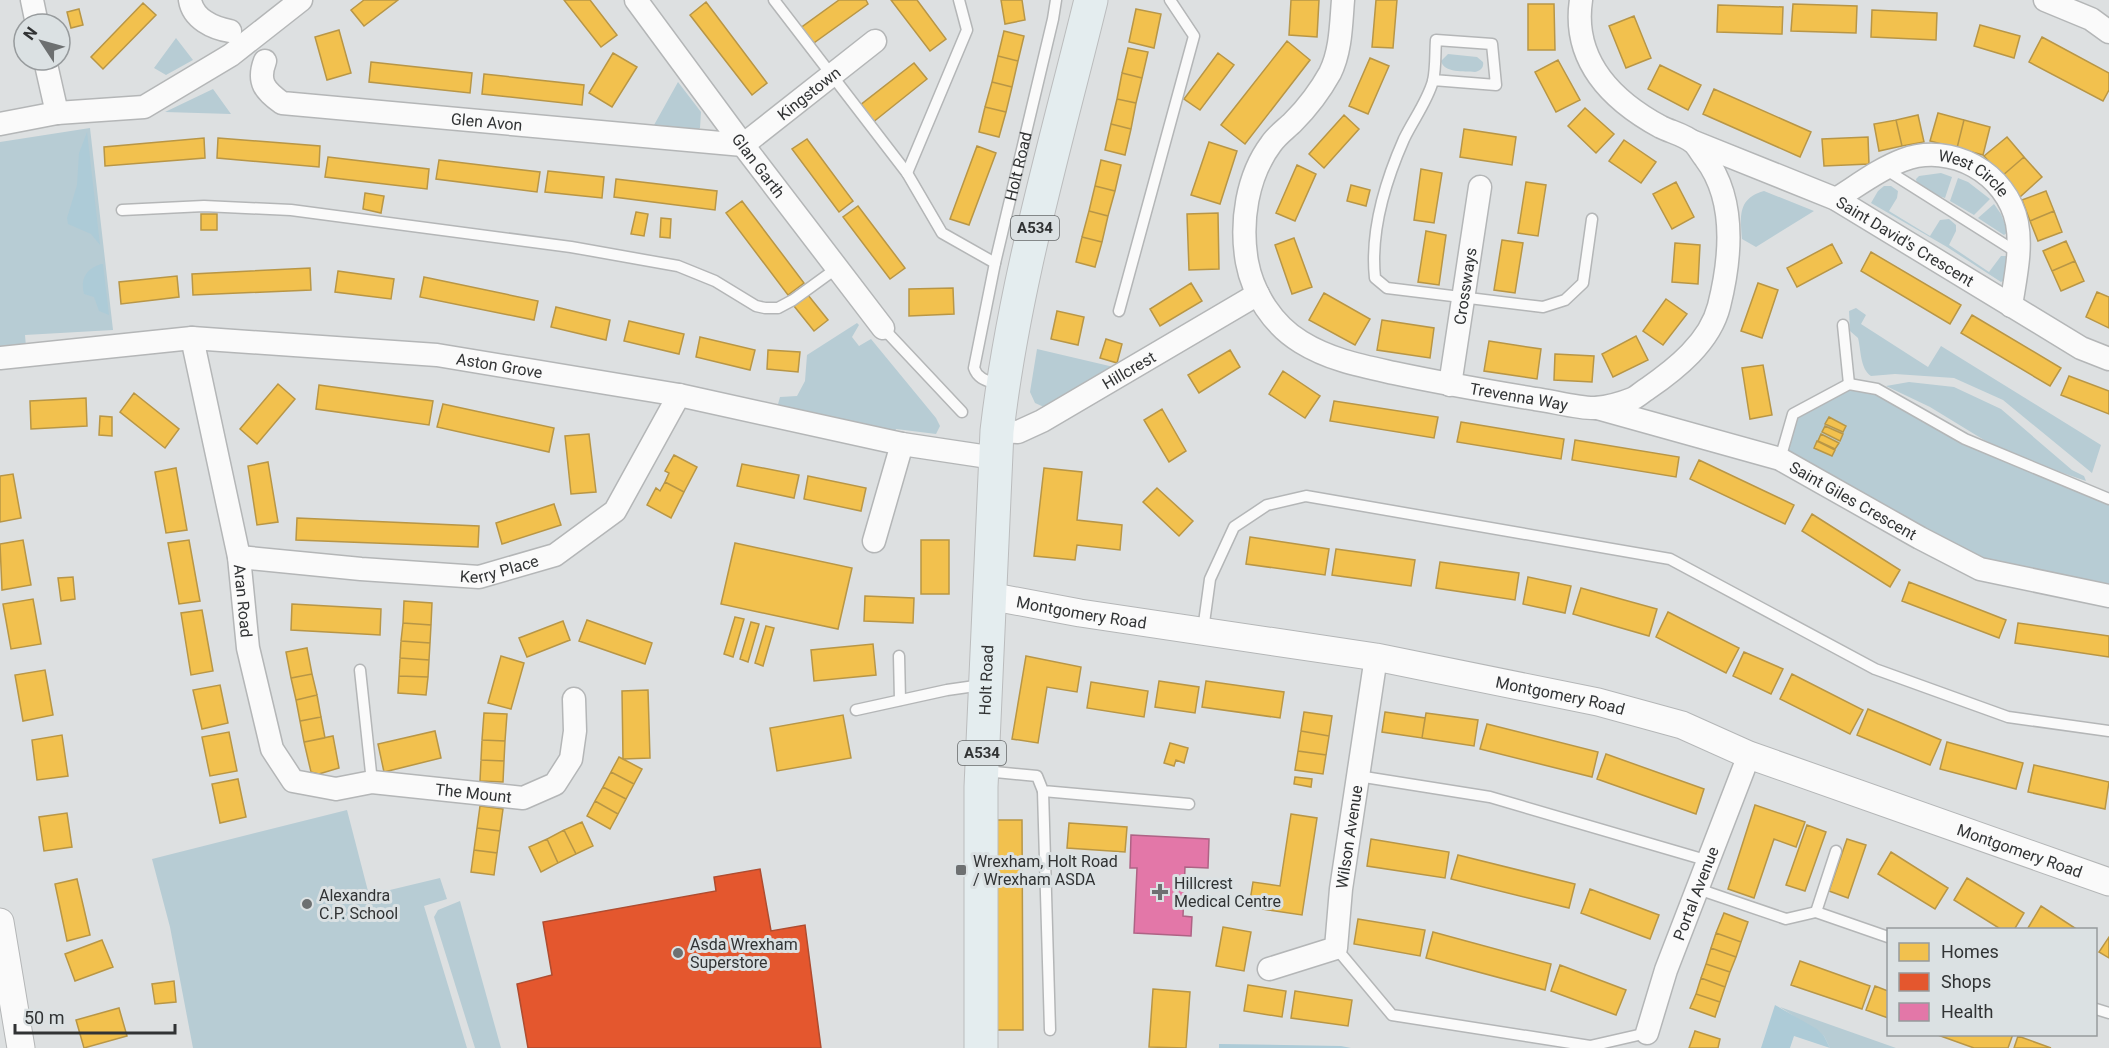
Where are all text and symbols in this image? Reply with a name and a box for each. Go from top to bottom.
north arrow [12,12,72,72]
text: N [19,23,41,44]
street label: Kingstown [773,63,844,124]
street label: Glen Avon [450,109,523,134]
street label: Glan Garth [728,130,789,201]
street label: Holt Road [1001,130,1035,203]
street label: West Circle [1937,145,2013,200]
street label: Saint David's Crescent [1833,192,1978,290]
road number: A534 [1011,216,1059,240]
street label: Crossways [1450,246,1480,326]
street label: Hillcrest [1099,347,1159,393]
street label: Aston Grove [455,349,544,382]
street label: Trevenna Way [1468,378,1570,414]
street label: Saint Giles Crescent [1786,457,1920,544]
street label: Kerry Place [459,551,541,586]
street label: Aran Road [230,563,256,638]
street label: Montgomery Road [1015,592,1148,632]
street label: Holt Road [975,645,997,716]
street label: Montgomery Road [1494,672,1627,718]
road number: A534 [958,741,1006,765]
street label: The Mount [434,779,513,806]
street label: Wilson Avenue [1332,784,1366,890]
street label: Montgomery Road [1955,820,2085,881]
street label: Portal Avenue [1669,844,1722,943]
place label: Wrexham, Holt Road / Wrexham ASDA [973,852,1118,889]
marker: Wrexham, Holt Road / Wrexham ASDA [954,863,968,877]
place label: Hillcrest Medical Centre [1174,874,1281,911]
marker: Hillcrest Medical Centre [1151,883,1169,901]
place label: Alexandra C.P. School [319,886,398,923]
marker: Alexandra C.P. School [300,897,314,911]
legend [1887,928,2097,1036]
place label: Asda Wrexham Superstore [690,935,798,972]
text: Homes [1941,941,1999,962]
marker: Asda Wrexham Superstore [671,946,685,960]
text: Shops [1941,971,1991,992]
scale bar [15,997,176,1035]
text: Health [1941,1001,1993,1022]
text: 50 m [24,1007,64,1028]

